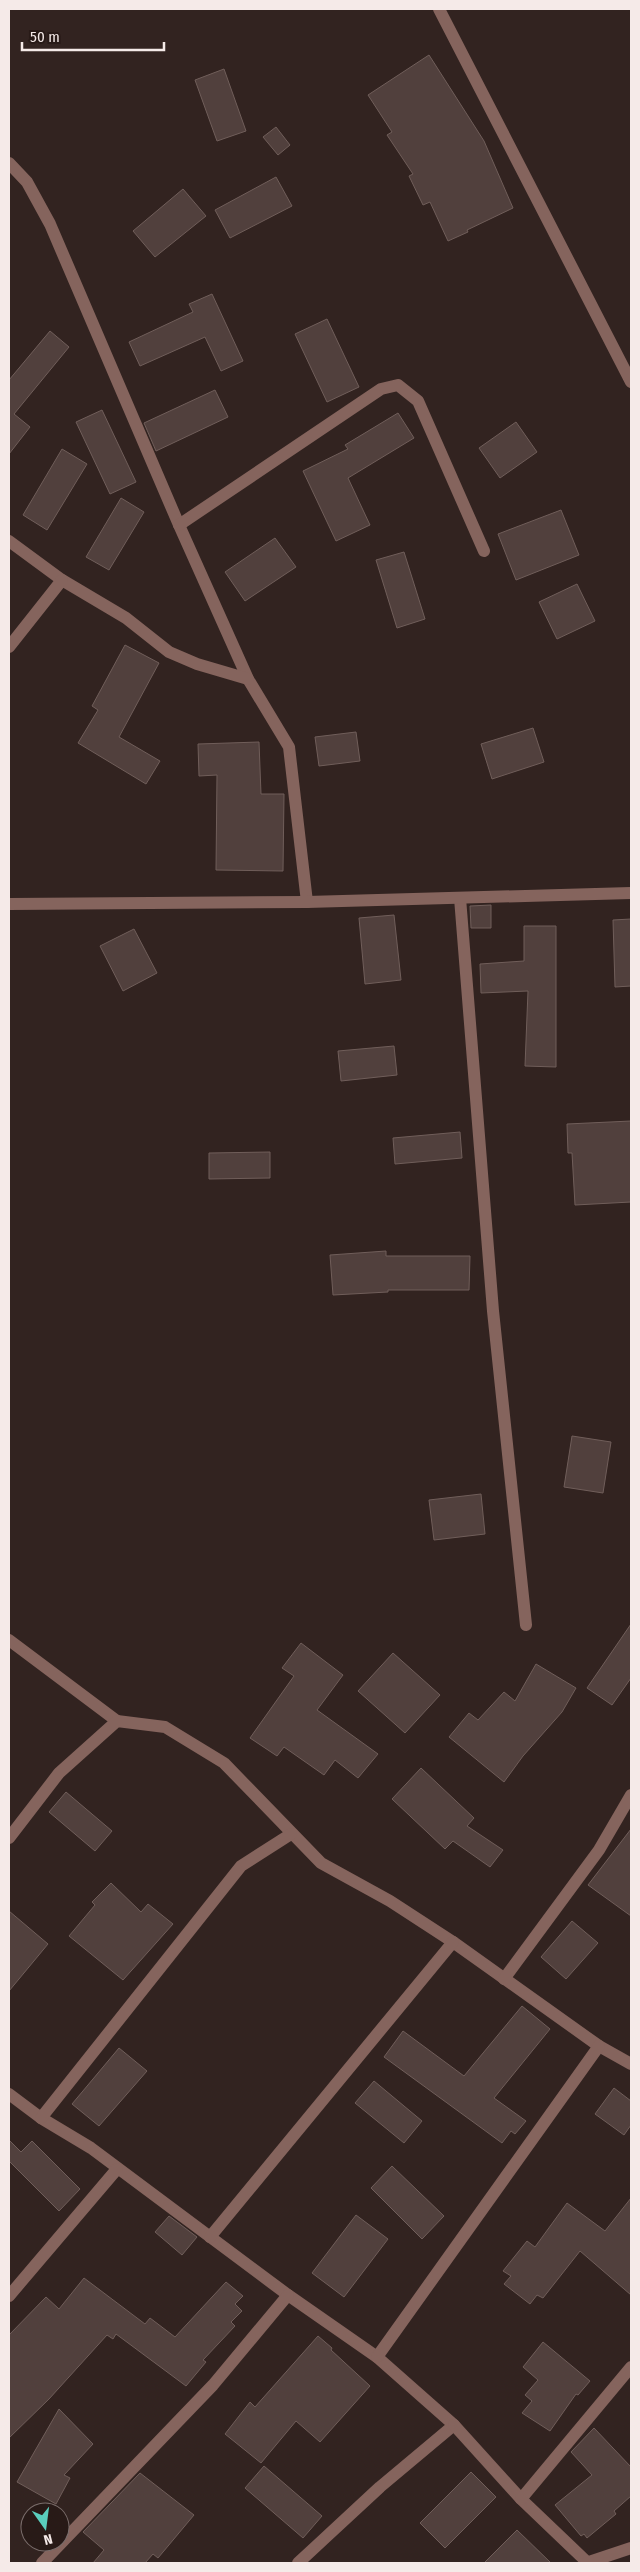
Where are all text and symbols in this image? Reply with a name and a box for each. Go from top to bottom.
scale bar [22,20,165,52]
text: 50 m [30,28,60,46]
north arrow [20,2502,70,2552]
text: N [42,2530,54,2548]

